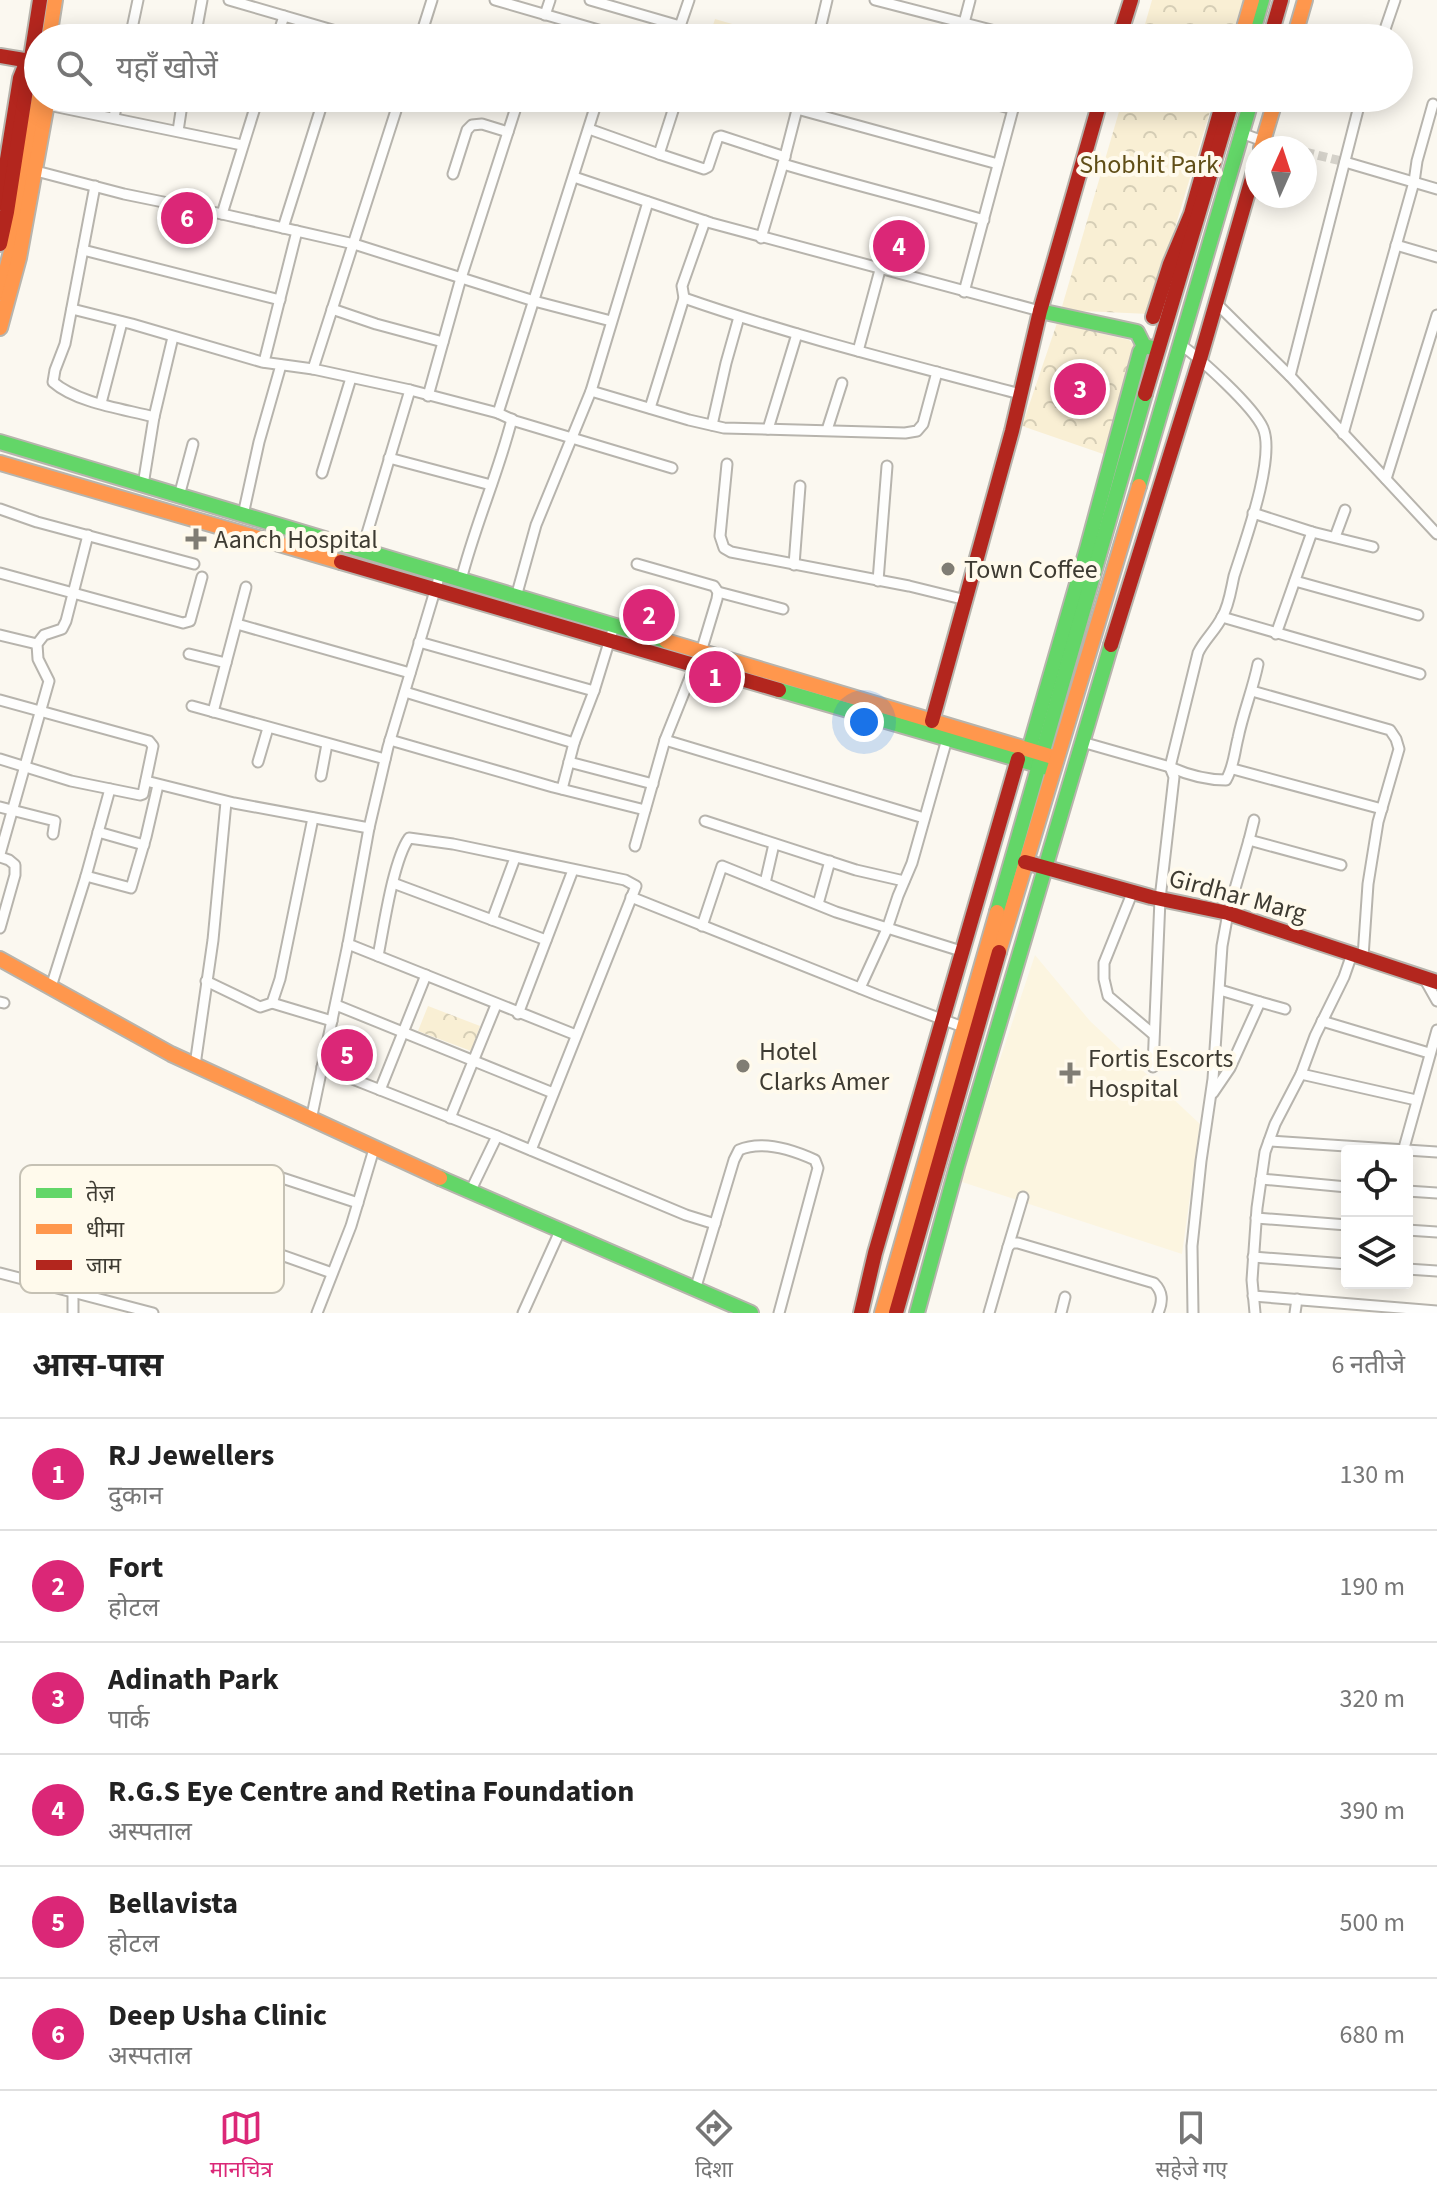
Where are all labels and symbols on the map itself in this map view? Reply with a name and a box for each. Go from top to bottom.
north arrow [1245,136,1317,208]
park label: Shobhit Park [1079,146,1219,183]
pin: 6 [161,188,213,248]
pin: 4 [873,216,925,276]
pin: 3 [1054,359,1106,419]
place label: Aanch Hospital [214,521,378,558]
marker: Aanch Hospital [185,528,207,550]
place label: Town Coffee [964,551,1098,588]
marker: Town Coffee [939,560,957,578]
pin: 2 [623,585,675,645]
pin: 1 [689,647,741,707]
your location [844,702,884,742]
street label: Girdhar Marg [1165,859,1311,932]
pin: 5 [321,1025,373,1085]
place label: Hotel Clarks Amer [759,1033,890,1100]
place label: Fortis Escorts Hospital [1088,1040,1233,1107]
marker: Hotel Clarks Amer [734,1057,752,1075]
marker: Fortis Escorts Hospital [1059,1062,1081,1084]
legend [20,1165,284,1293]
text: तेज़ [86,1178,116,1210]
text: धीमा [86,1214,124,1246]
text: जाम [86,1250,122,1282]

